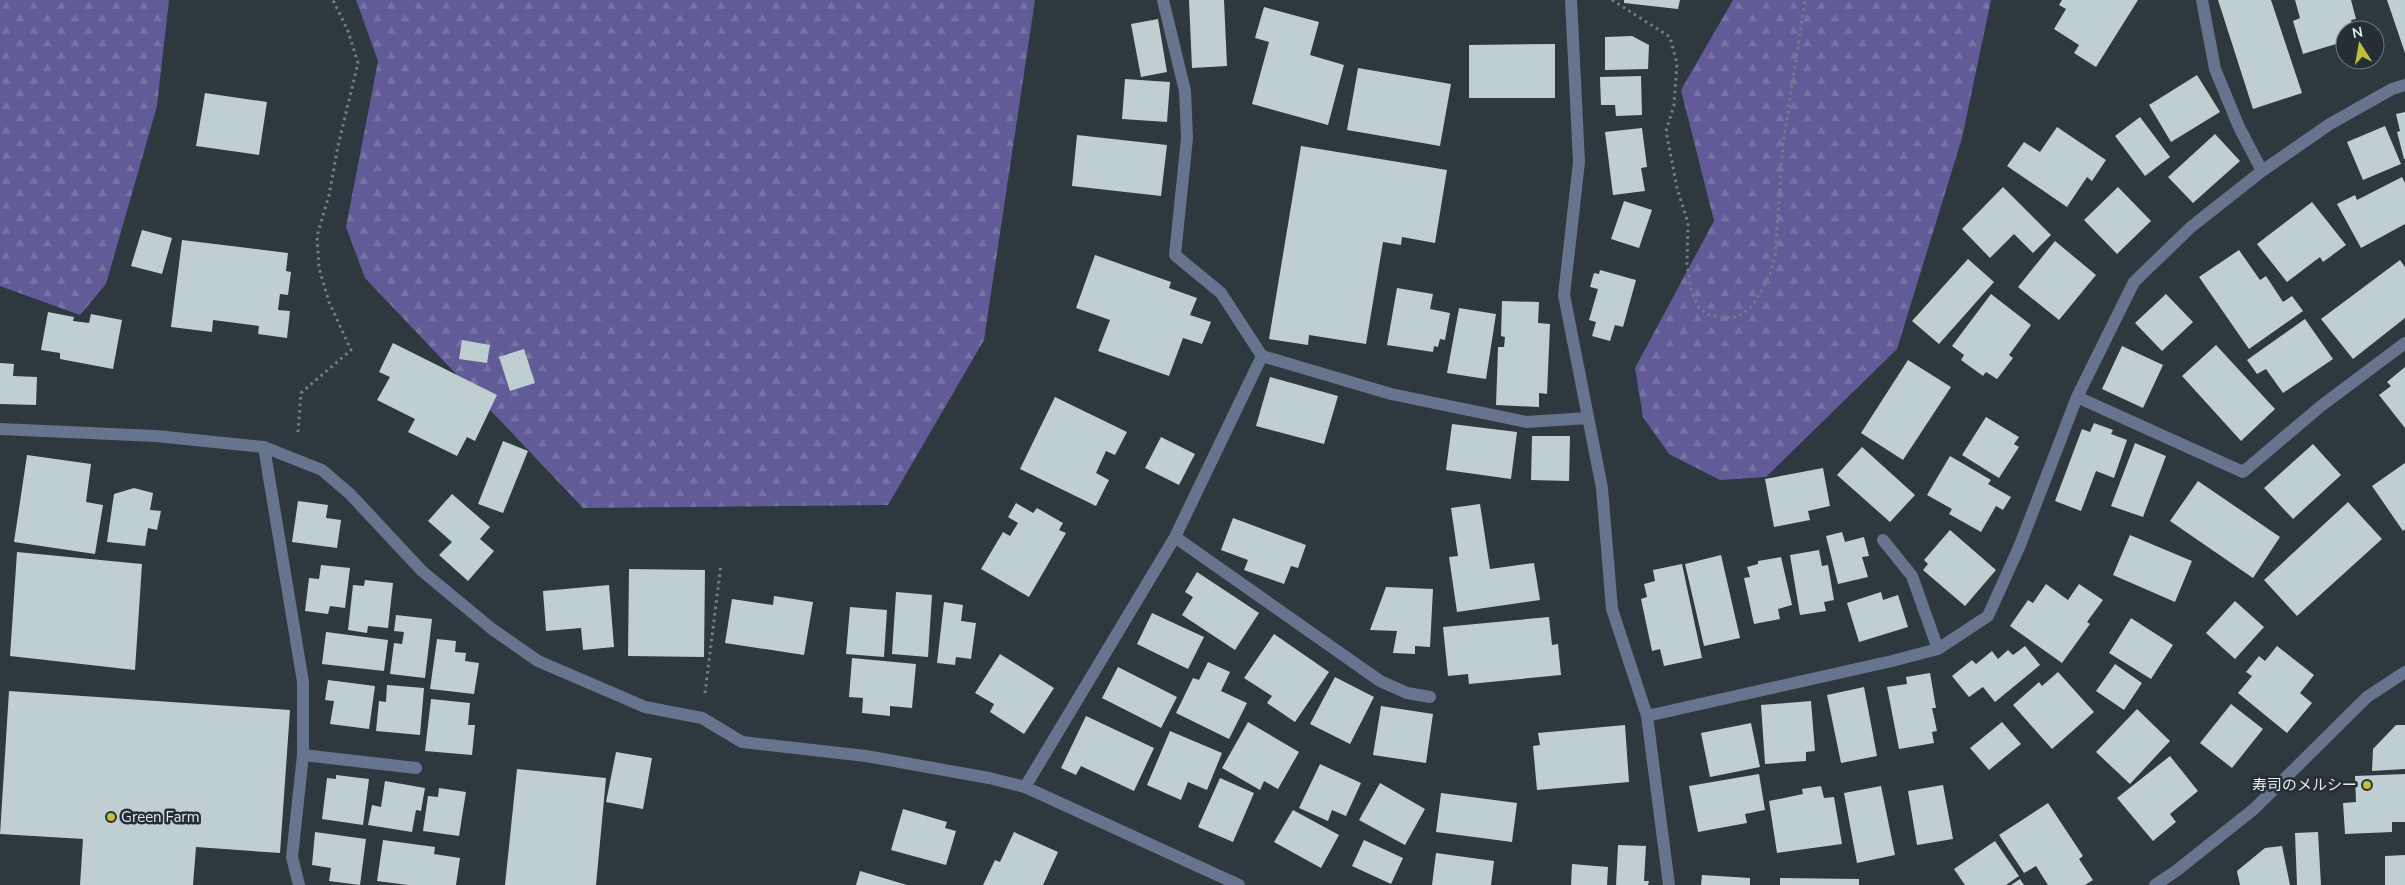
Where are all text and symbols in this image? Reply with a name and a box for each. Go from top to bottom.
north arrow [2335,20,2385,70]
text: N [2351,22,2365,43]
place label: 寿司のメルシー [2252,775,2357,795]
marker: 寿司のメルシー [2361,779,2373,791]
place label: Green Farm [121,807,200,827]
marker: Green Farm [105,811,117,823]

